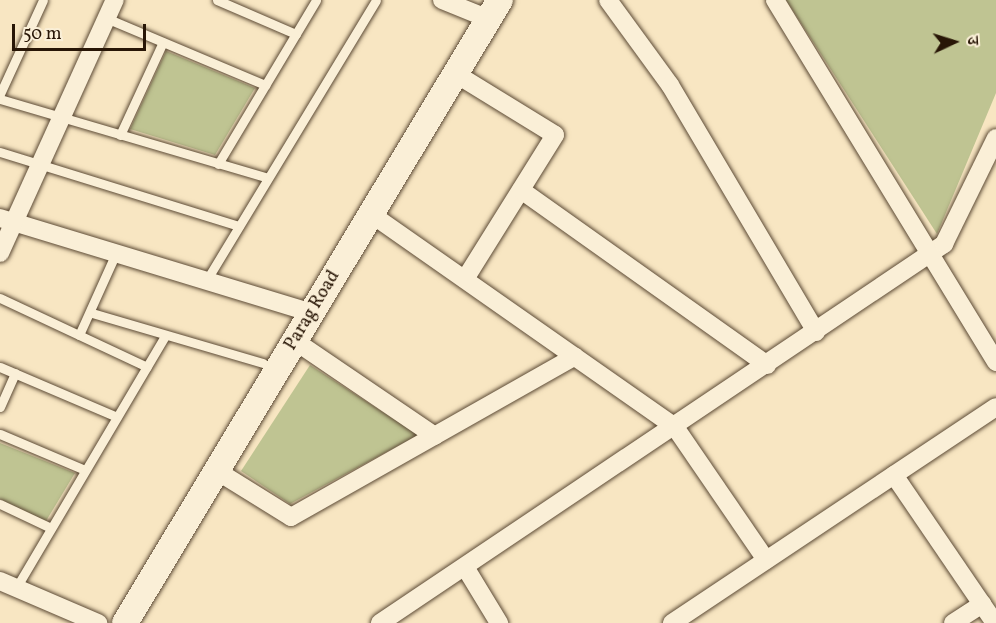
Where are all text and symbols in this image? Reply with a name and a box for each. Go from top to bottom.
scale bar [15,12,148,50]
north arrow [924,12,984,72]
text: 50 m [23,22,62,47]
text: उ [961,36,983,46]
street label: Parag Road [281,267,345,355]

